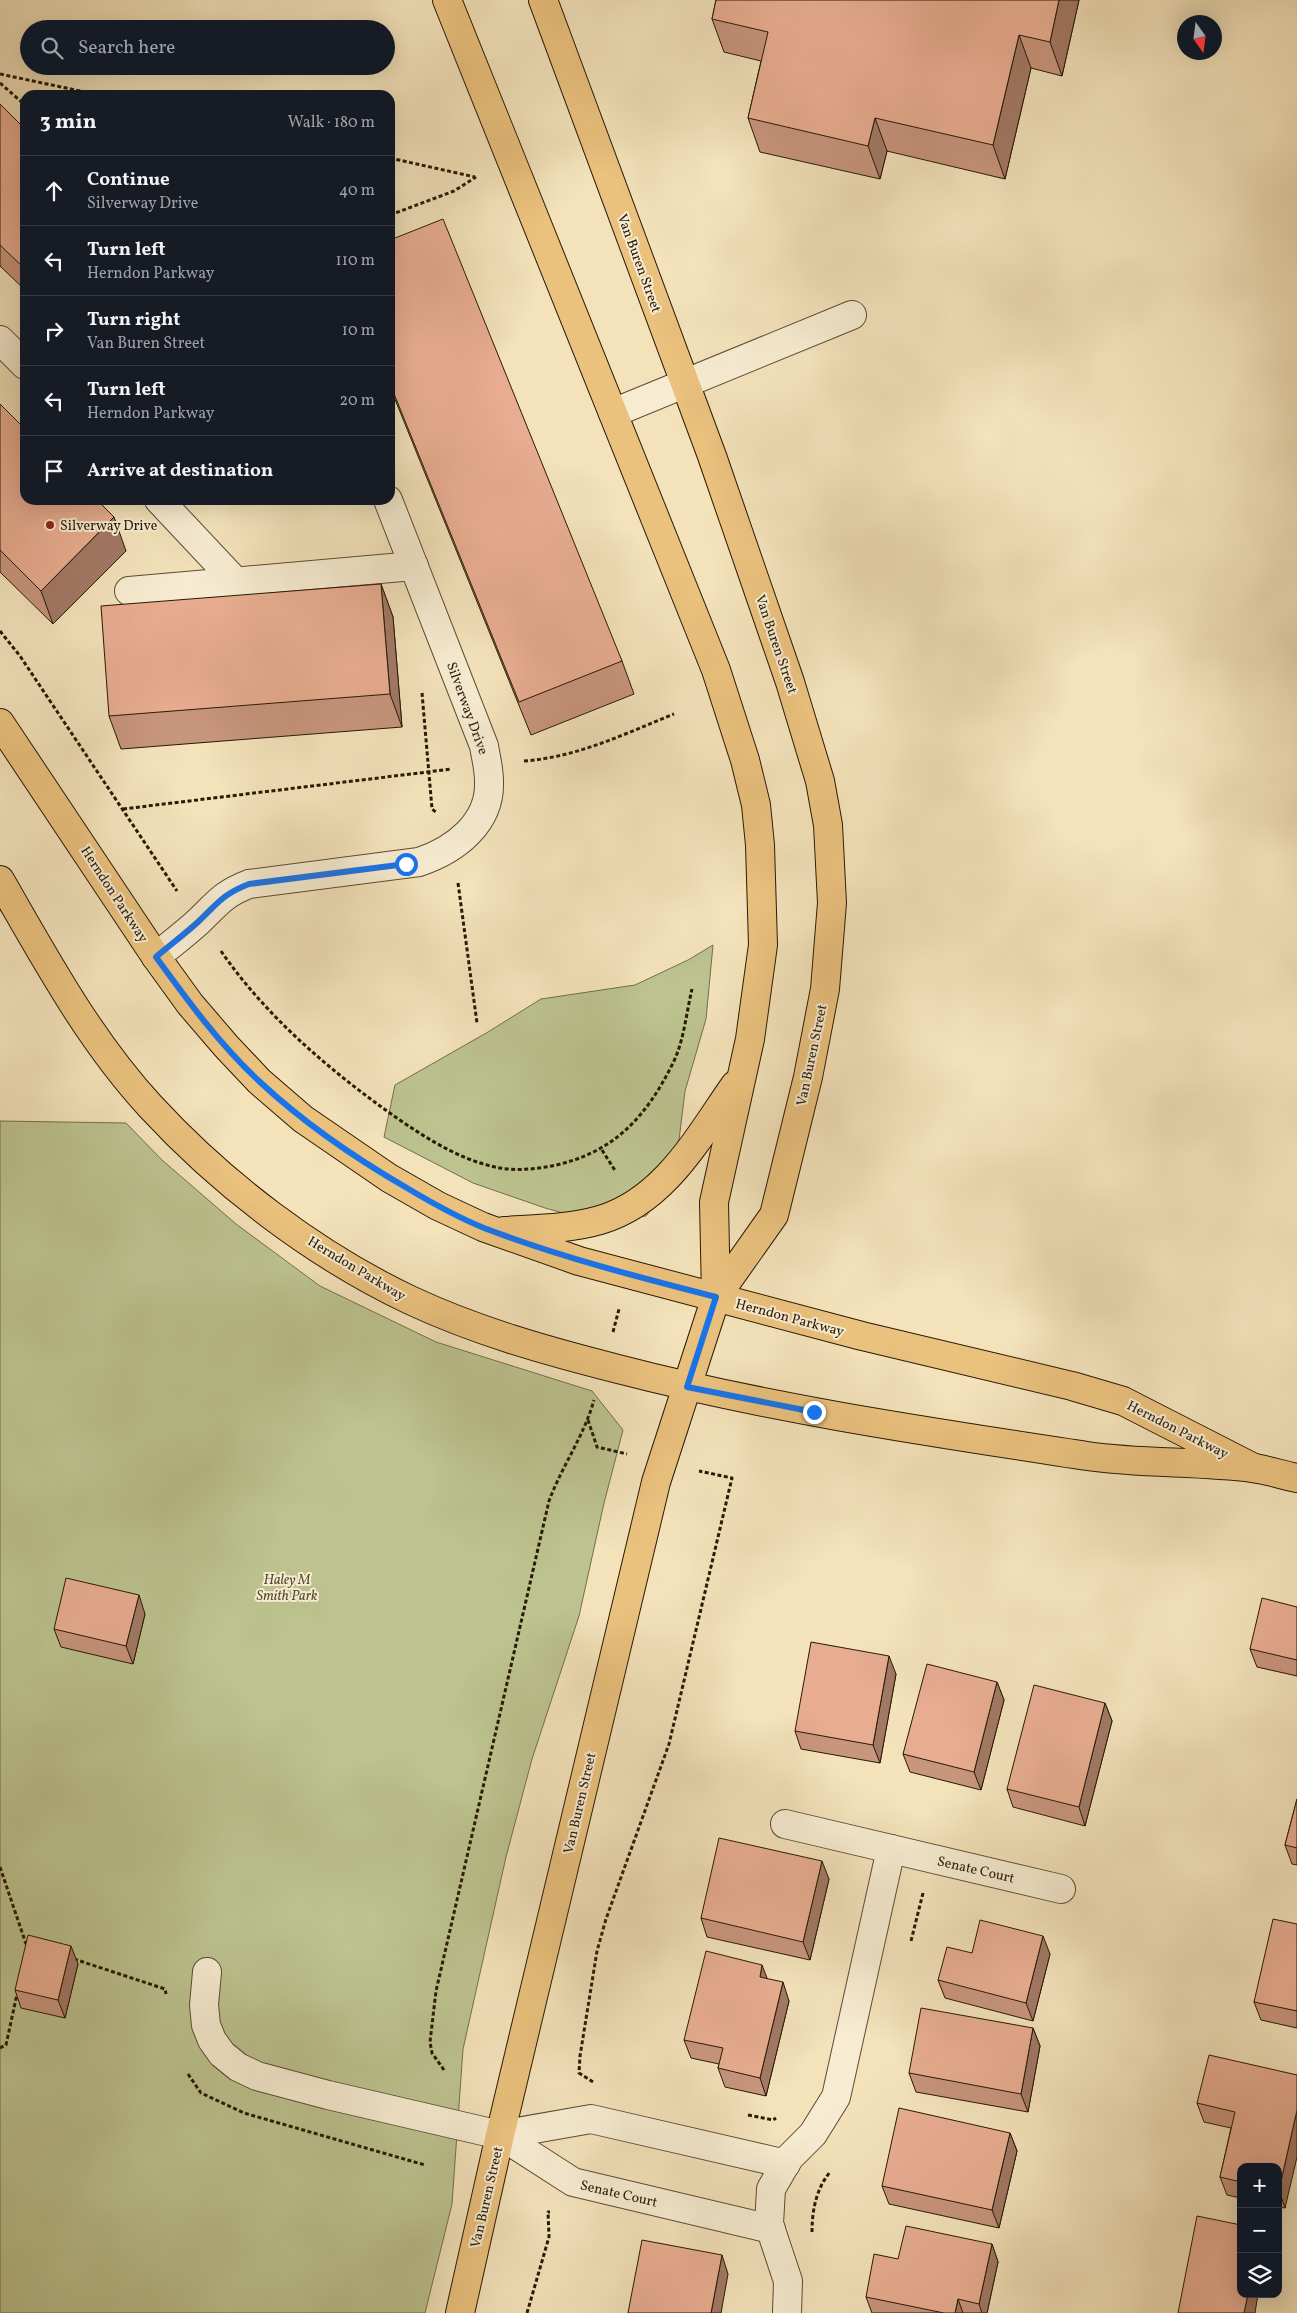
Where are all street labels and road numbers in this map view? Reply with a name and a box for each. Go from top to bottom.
street label: Van Buren Street [612,212,665,315]
street label: Van Buren Street [750,592,801,697]
street label: Silverway Drive [441,659,492,758]
street label: Herndon Parkway [75,843,152,947]
street label: Van Buren Street [792,1003,833,1108]
street label: Herndon Parkway [304,1232,409,1306]
street label: Herndon Parkway [733,1295,846,1342]
street label: Herndon Parkway [1123,1397,1232,1464]
street label: Van Buren Street [560,1751,601,1856]
street label: Senate Court [935,1852,1016,1889]
street label: Van Buren Street [467,2145,508,2250]
street label: Senate Court [578,2176,659,2213]

